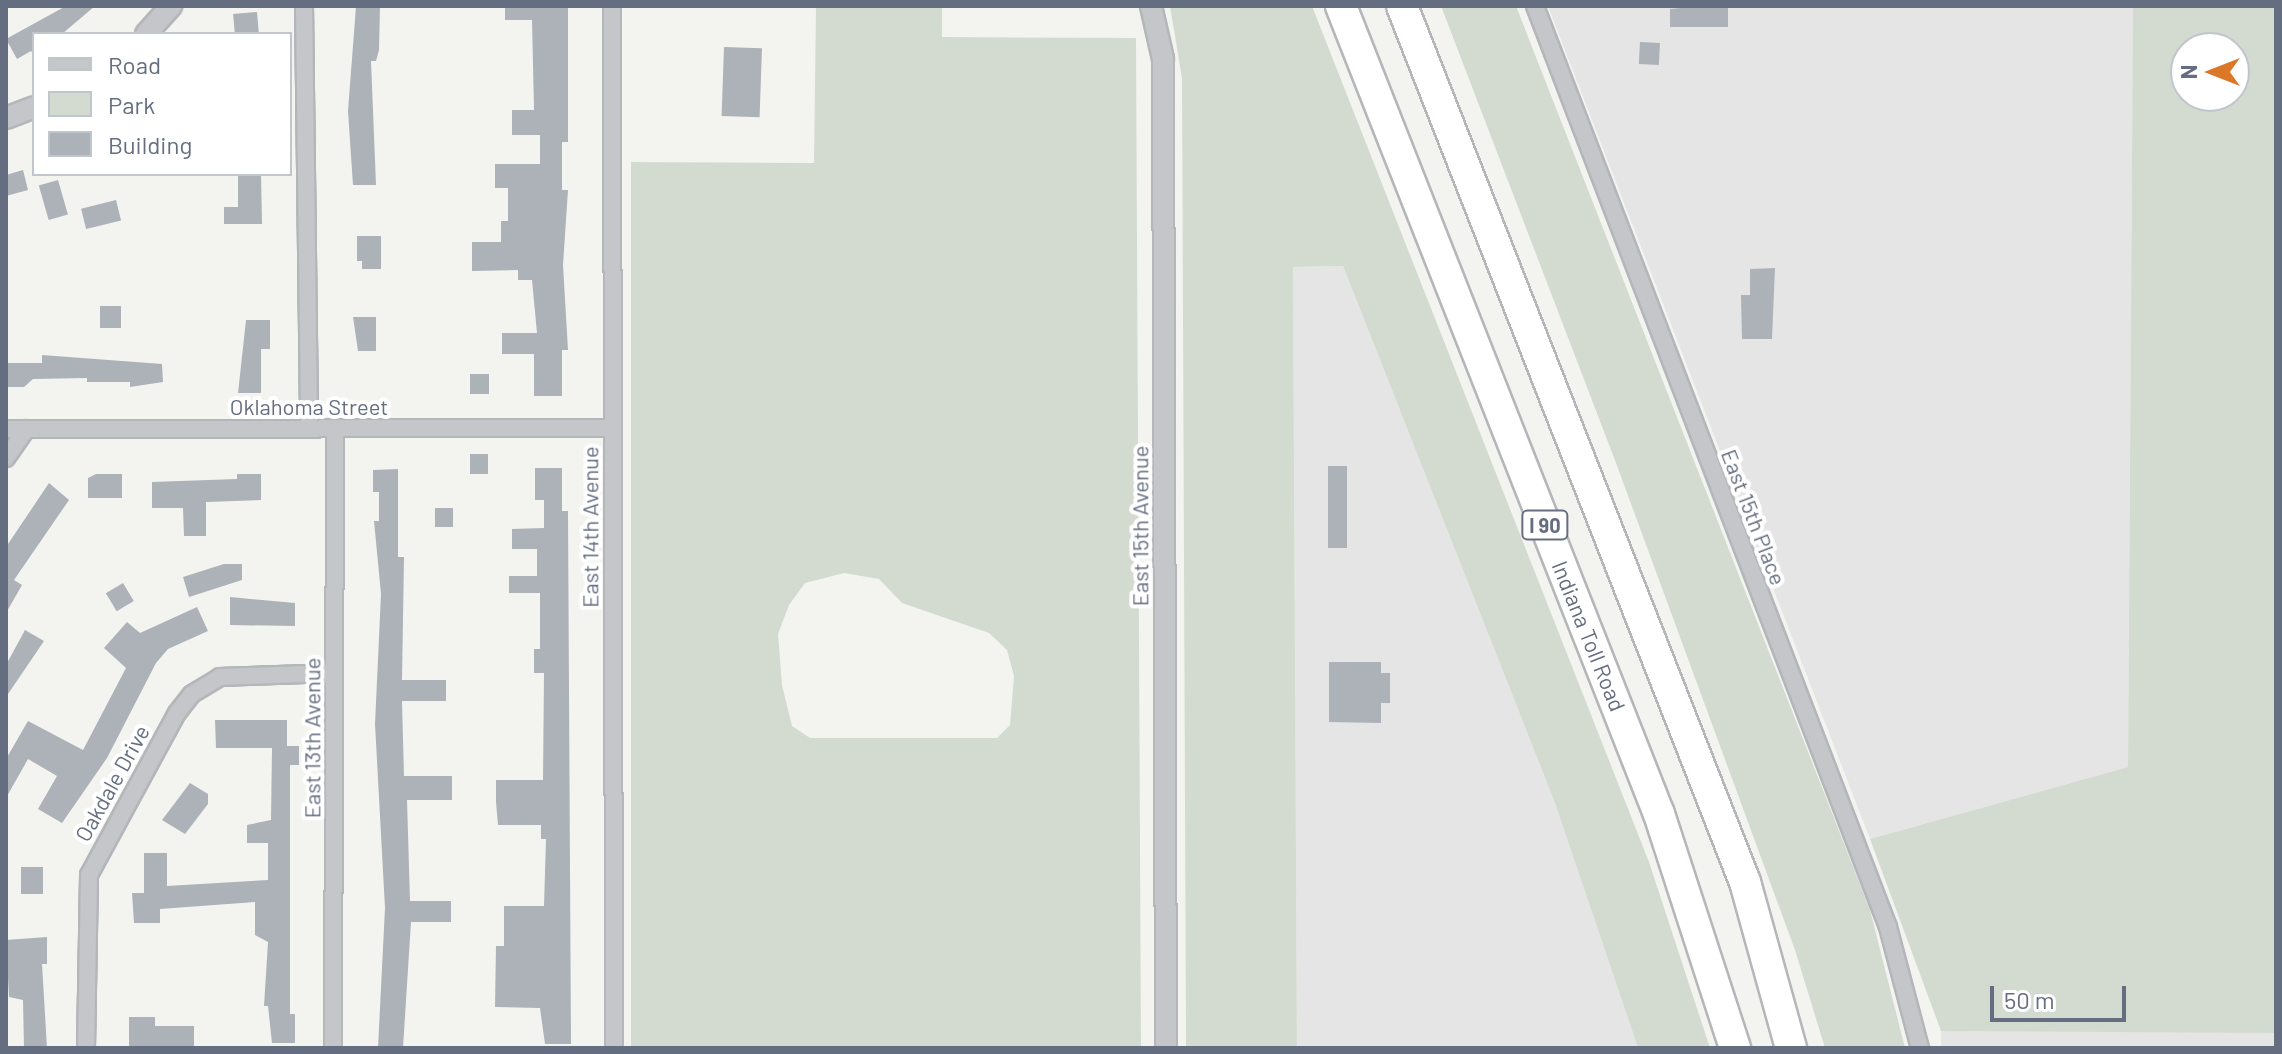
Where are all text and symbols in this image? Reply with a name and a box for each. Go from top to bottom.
legend [32,32,292,176]
north arrow [2170,32,2250,112]
text: Road [108,50,161,79]
text: N [2175,65,2201,79]
text: Park [108,90,155,119]
text: Building [108,130,192,159]
street label: Oklahoma Street [230,394,388,420]
street label: East 15th Place [1716,445,1792,589]
street label: East 14th Avenue [577,446,603,608]
street label: East 15th Avenue [1127,446,1153,606]
road number: I 90 [1521,509,1569,541]
street label: Indiana Toll Road [1547,557,1631,715]
street label: East 13th Avenue [299,658,325,818]
street label: Oakdale Drive [69,720,155,846]
scale bar [1994,970,2130,1020]
text: 50 m [2004,985,2055,1014]

